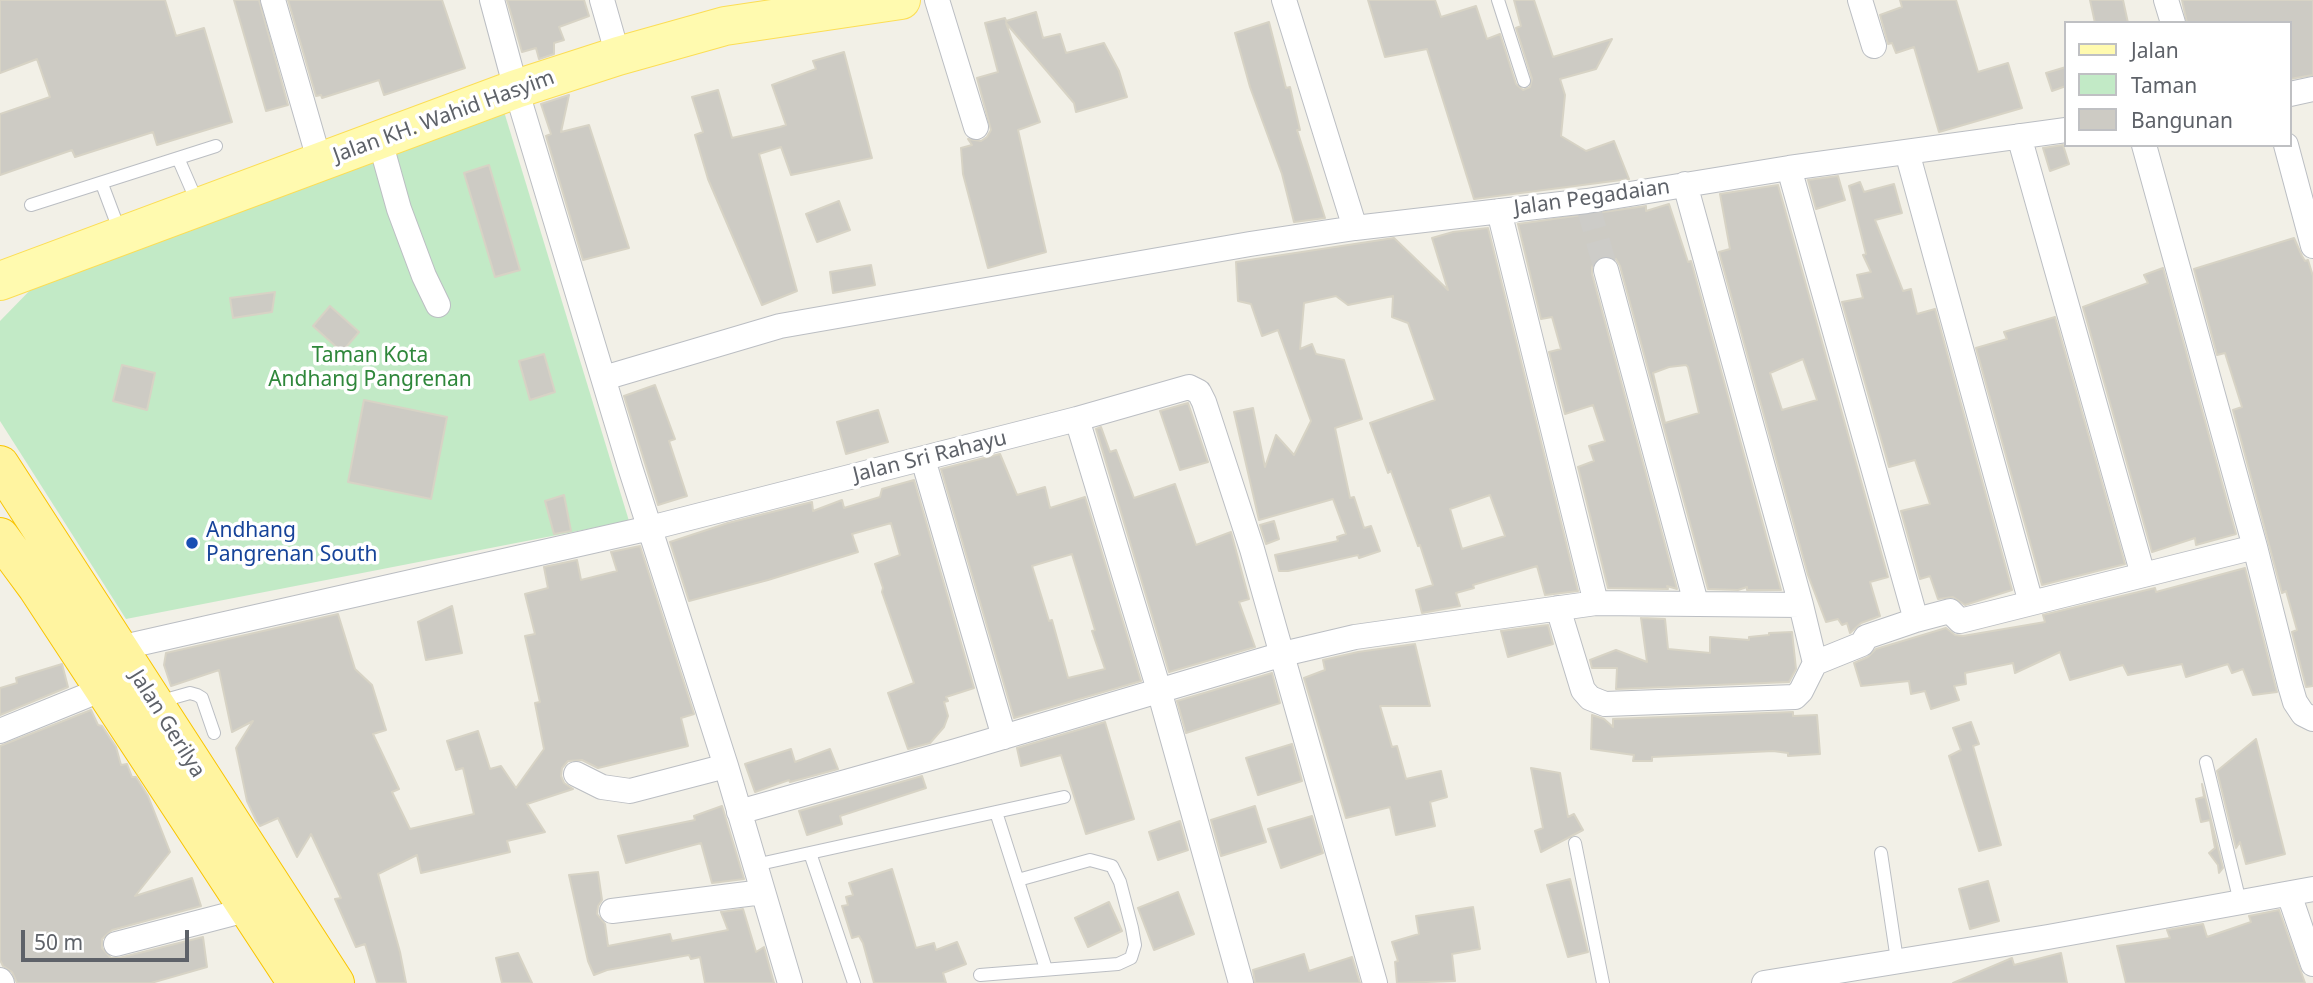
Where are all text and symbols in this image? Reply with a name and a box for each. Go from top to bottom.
legend [2064,21,2292,147]
text: Jalan [2131,36,2179,64]
street label: Jalan KH. Wahid Hasyim [330,65,558,169]
text: Taman [2131,71,2197,99]
text: Bangunan [2131,106,2233,134]
street label: Jalan Pegadaian [1512,175,1672,221]
park label: Taman Kota Andhang Pangrenan [268,343,472,393]
street label: Jalan Sri Rahayu [851,426,1009,488]
place label: Andhang Pangrenan South [206,518,377,568]
marker: Andhang Pangrenan South [184,535,200,551]
street label: Jalan Gerilya [124,665,210,783]
scale bar [24,916,192,960]
text: 50 m [34,928,83,956]

